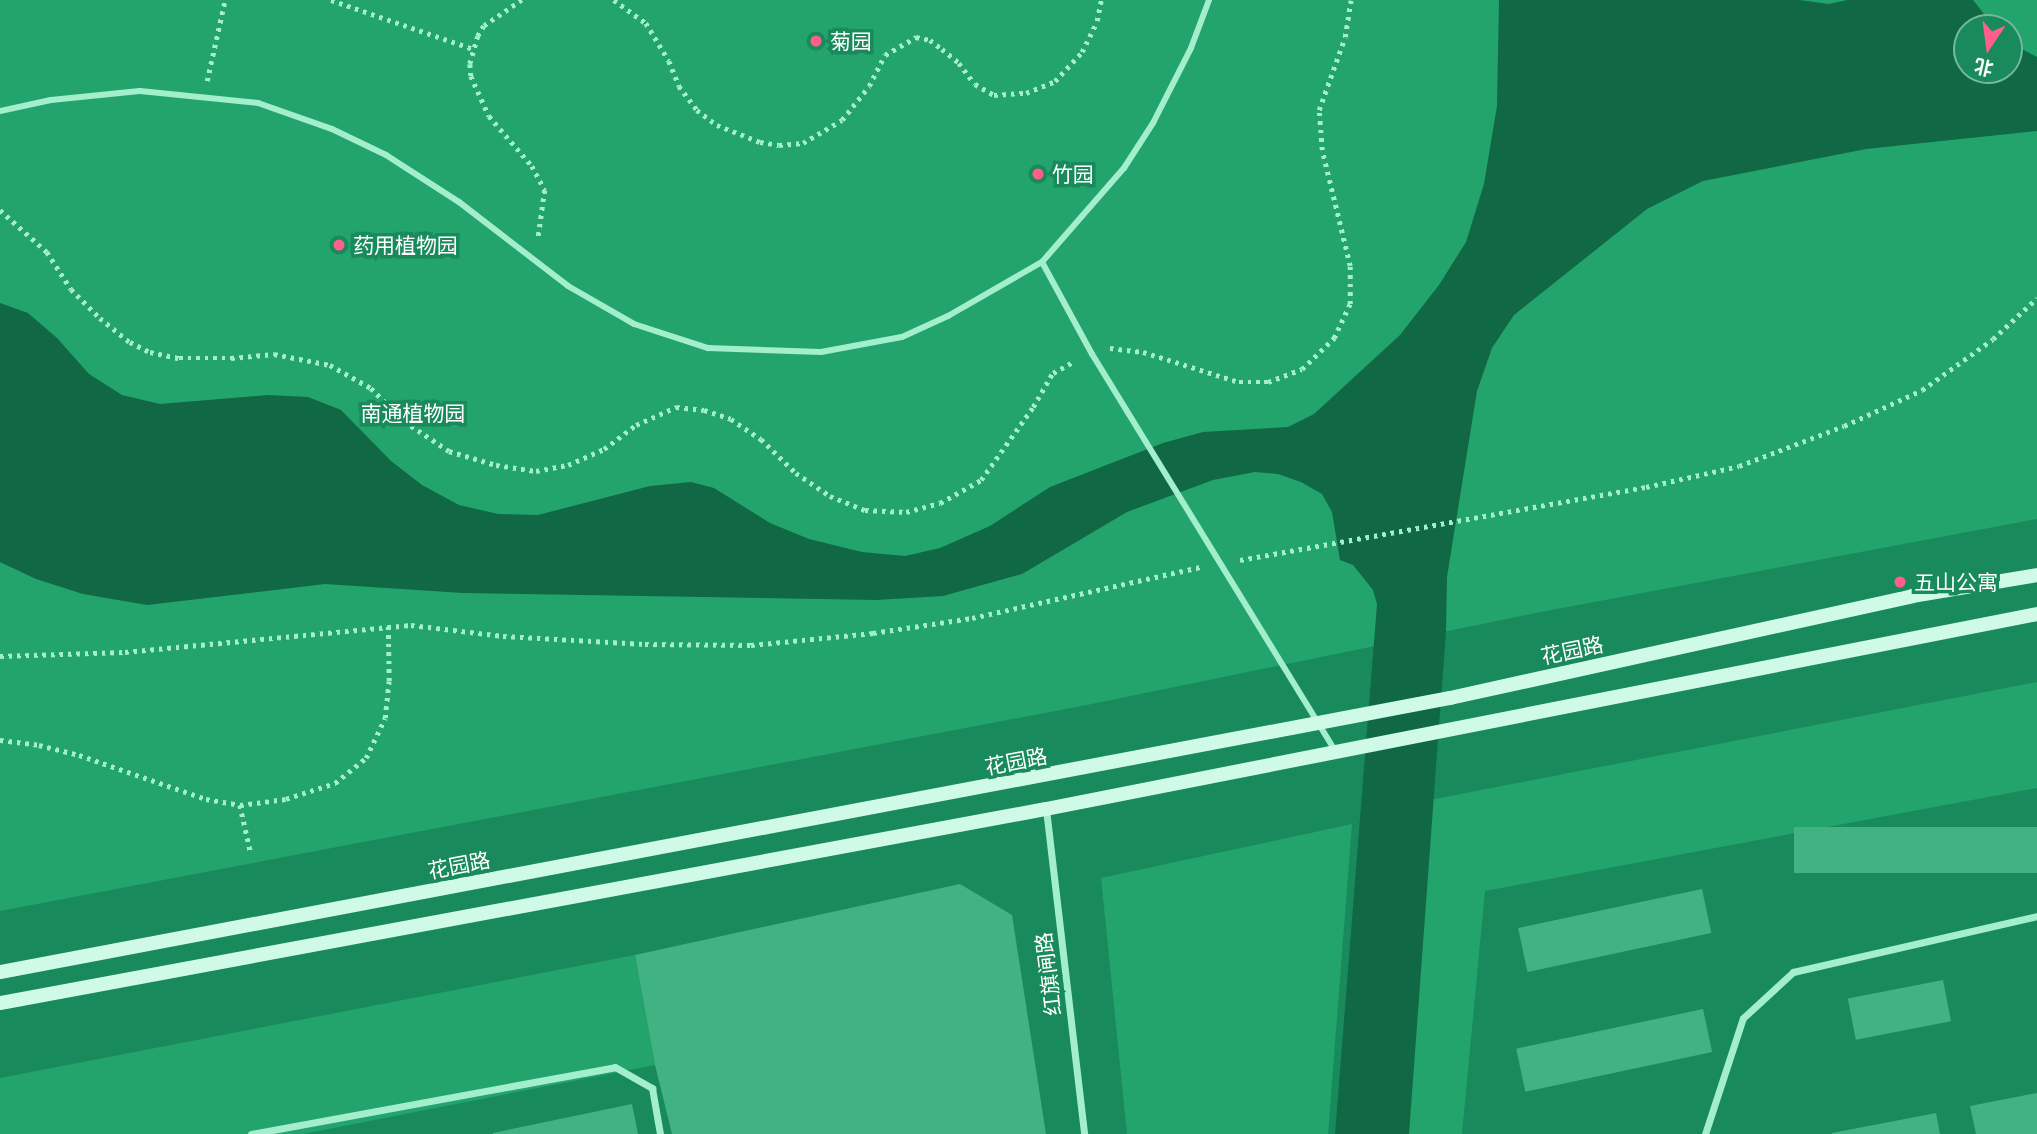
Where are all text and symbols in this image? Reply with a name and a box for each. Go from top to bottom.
north arrow [1953,14,2023,84]
place label: 菊园 [830,28,872,54]
marker: 菊园 [808,33,824,49]
text: 北 [1972,55,1995,80]
place label: 竹园 [1052,161,1094,187]
marker: 竹园 [1030,166,1046,182]
place label: 药用植物园 [353,232,458,258]
marker: 药用植物园 [331,237,347,253]
park label: 南通植物园 [361,400,465,426]
place label: 五山公寓 [1914,569,1998,595]
marker: 五山公寓 [1892,574,1908,590]
street label: 花园路 [1539,631,1605,669]
street label: 花园路 [983,743,1049,779]
street label: 花园路 [426,847,492,883]
street label: 红旗闸路 [1030,931,1066,1017]

